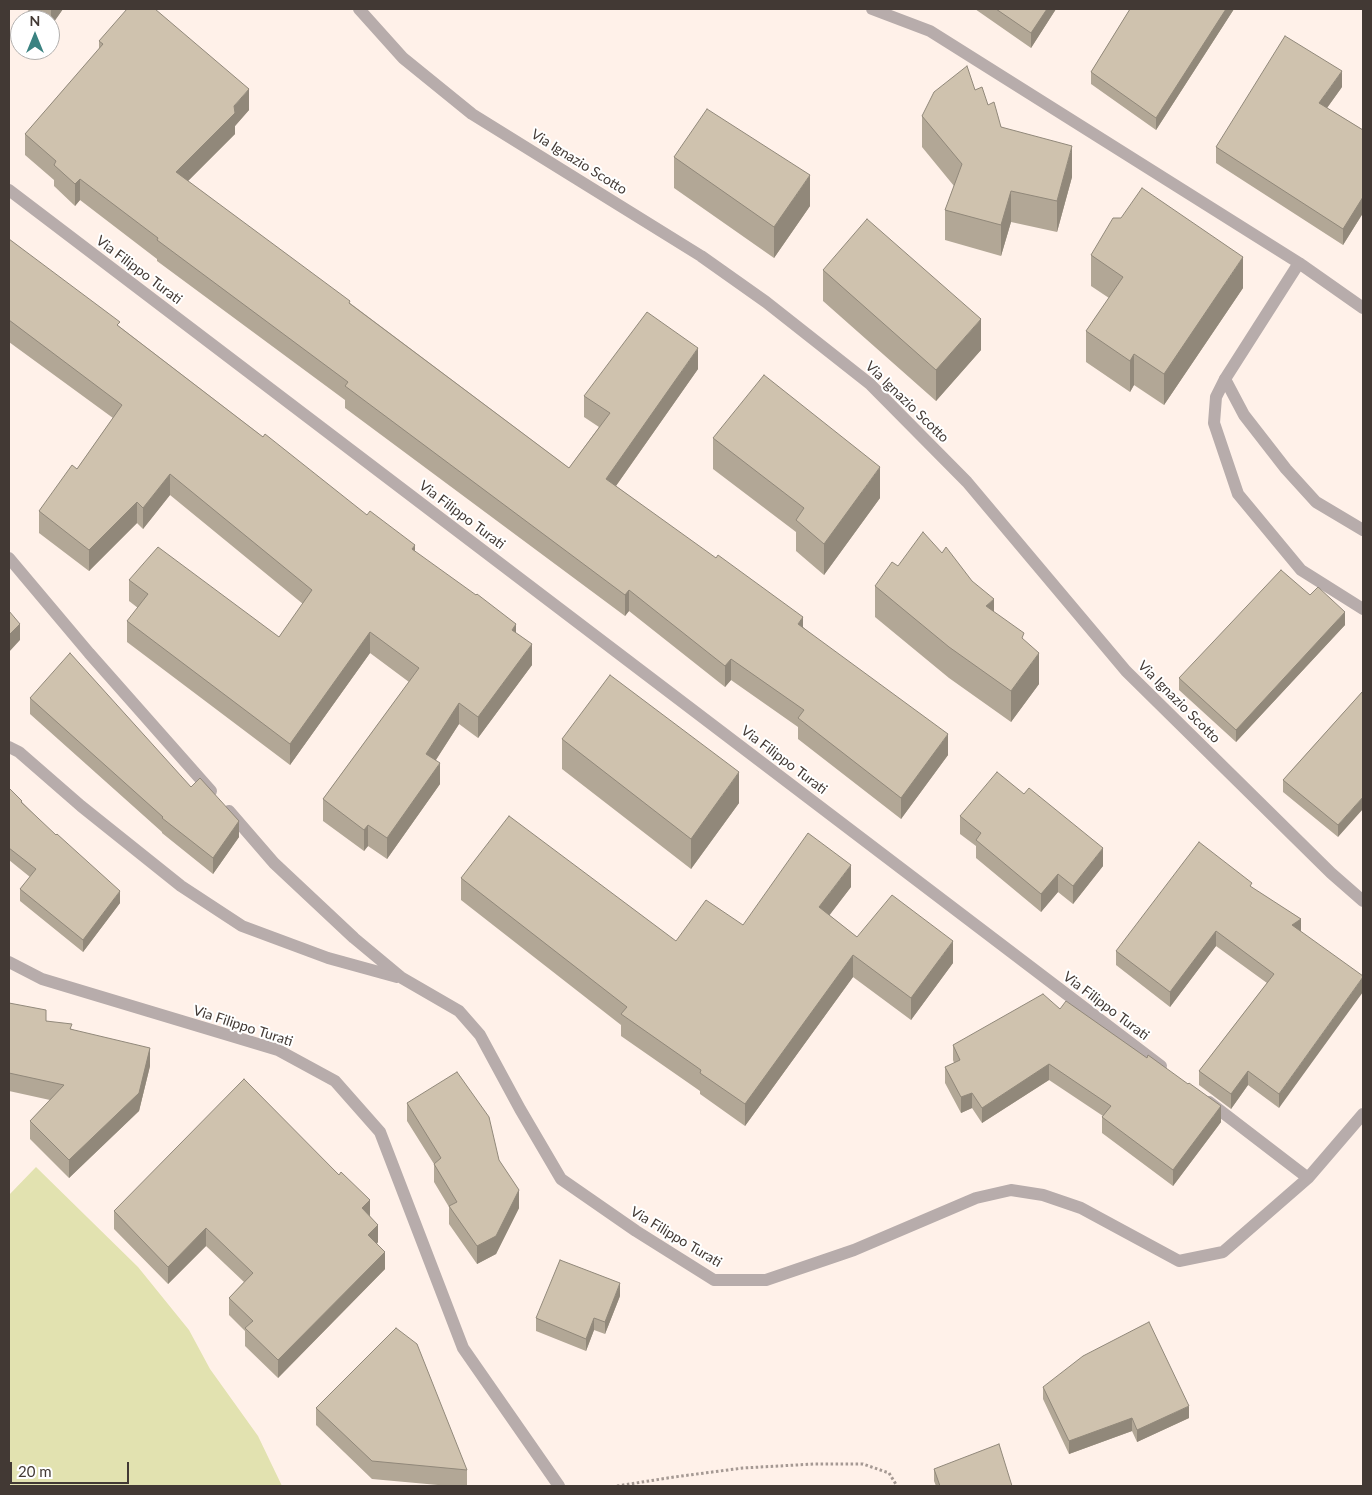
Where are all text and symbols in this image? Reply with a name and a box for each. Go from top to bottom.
north arrow [10,10,60,60]
text: N [30,12,40,29]
street label: Via Ignazio Scotto [528,126,630,198]
street label: Via Filippo Turati [93,232,185,308]
street label: Via Ignazio Scotto [862,358,952,446]
street label: Via Filippo Turati [416,477,508,553]
street label: Via Ignazio Scotto [1134,657,1224,747]
street label: Via Filippo Turati [738,722,830,798]
street label: Via Filippo Turati [1060,968,1152,1044]
street label: Via Filippo Turati [191,1002,295,1050]
street label: Via Filippo Turati [627,1203,725,1271]
scale bar [12,1452,131,1484]
text: 20 m [18,1462,52,1480]

